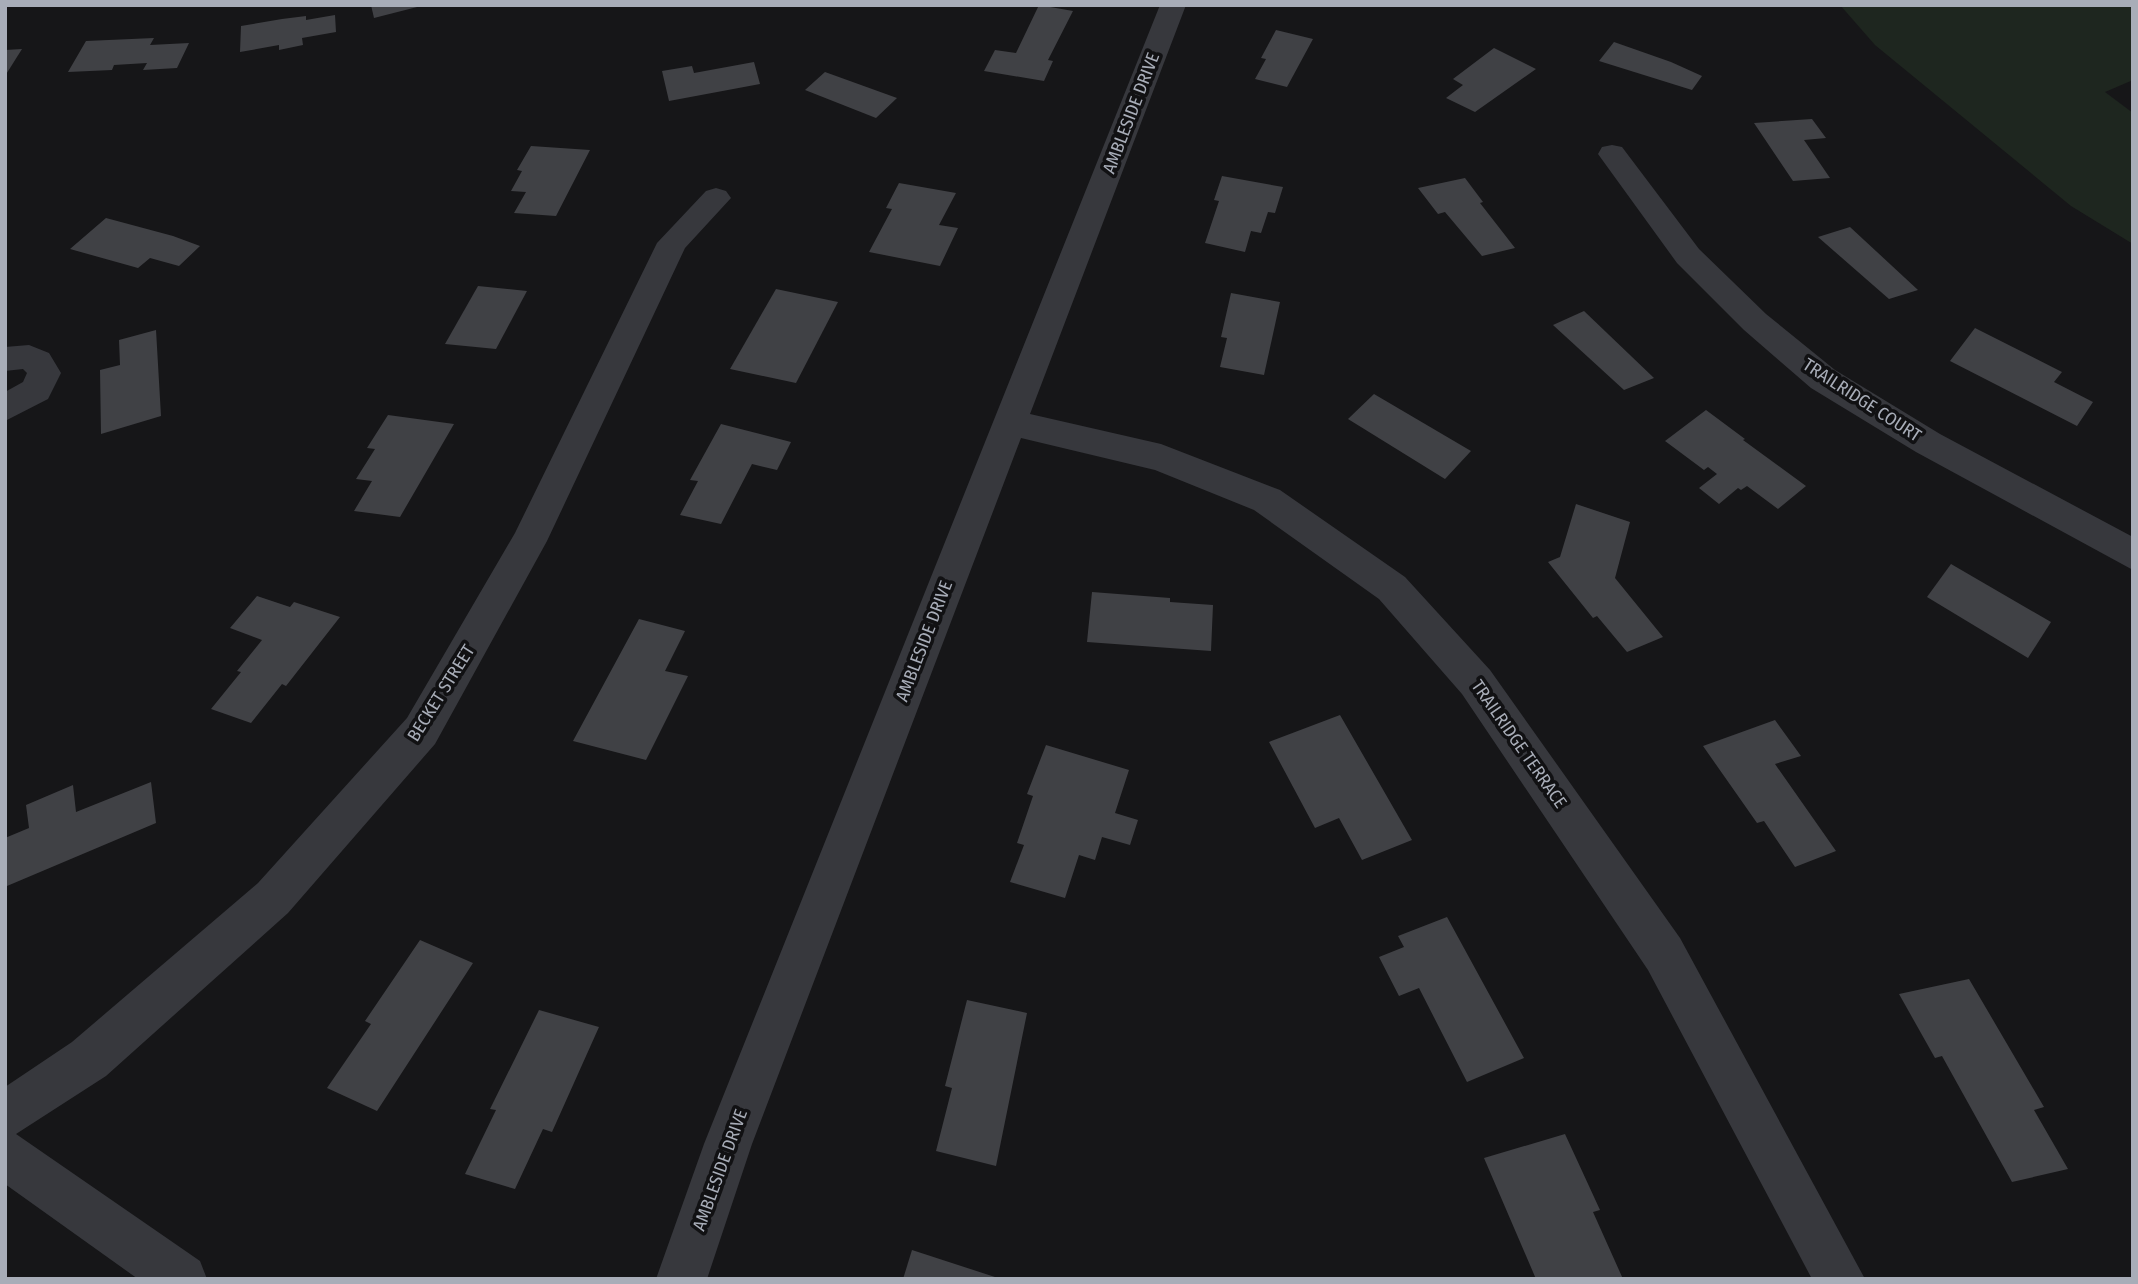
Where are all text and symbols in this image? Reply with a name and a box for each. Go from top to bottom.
street label: AMBLESIDE DRIVE [1098,49,1164,177]
street label: TRAILRIDGE COURT [1799,354,1926,447]
street label: AMBLESIDE DRIVE [891,577,957,705]
street label: BECKET STREET [403,640,480,745]
street label: TRAILRIDGE TERRACE [1467,676,1571,812]
street label: AMBLESIDE DRIVE [688,1106,752,1234]

